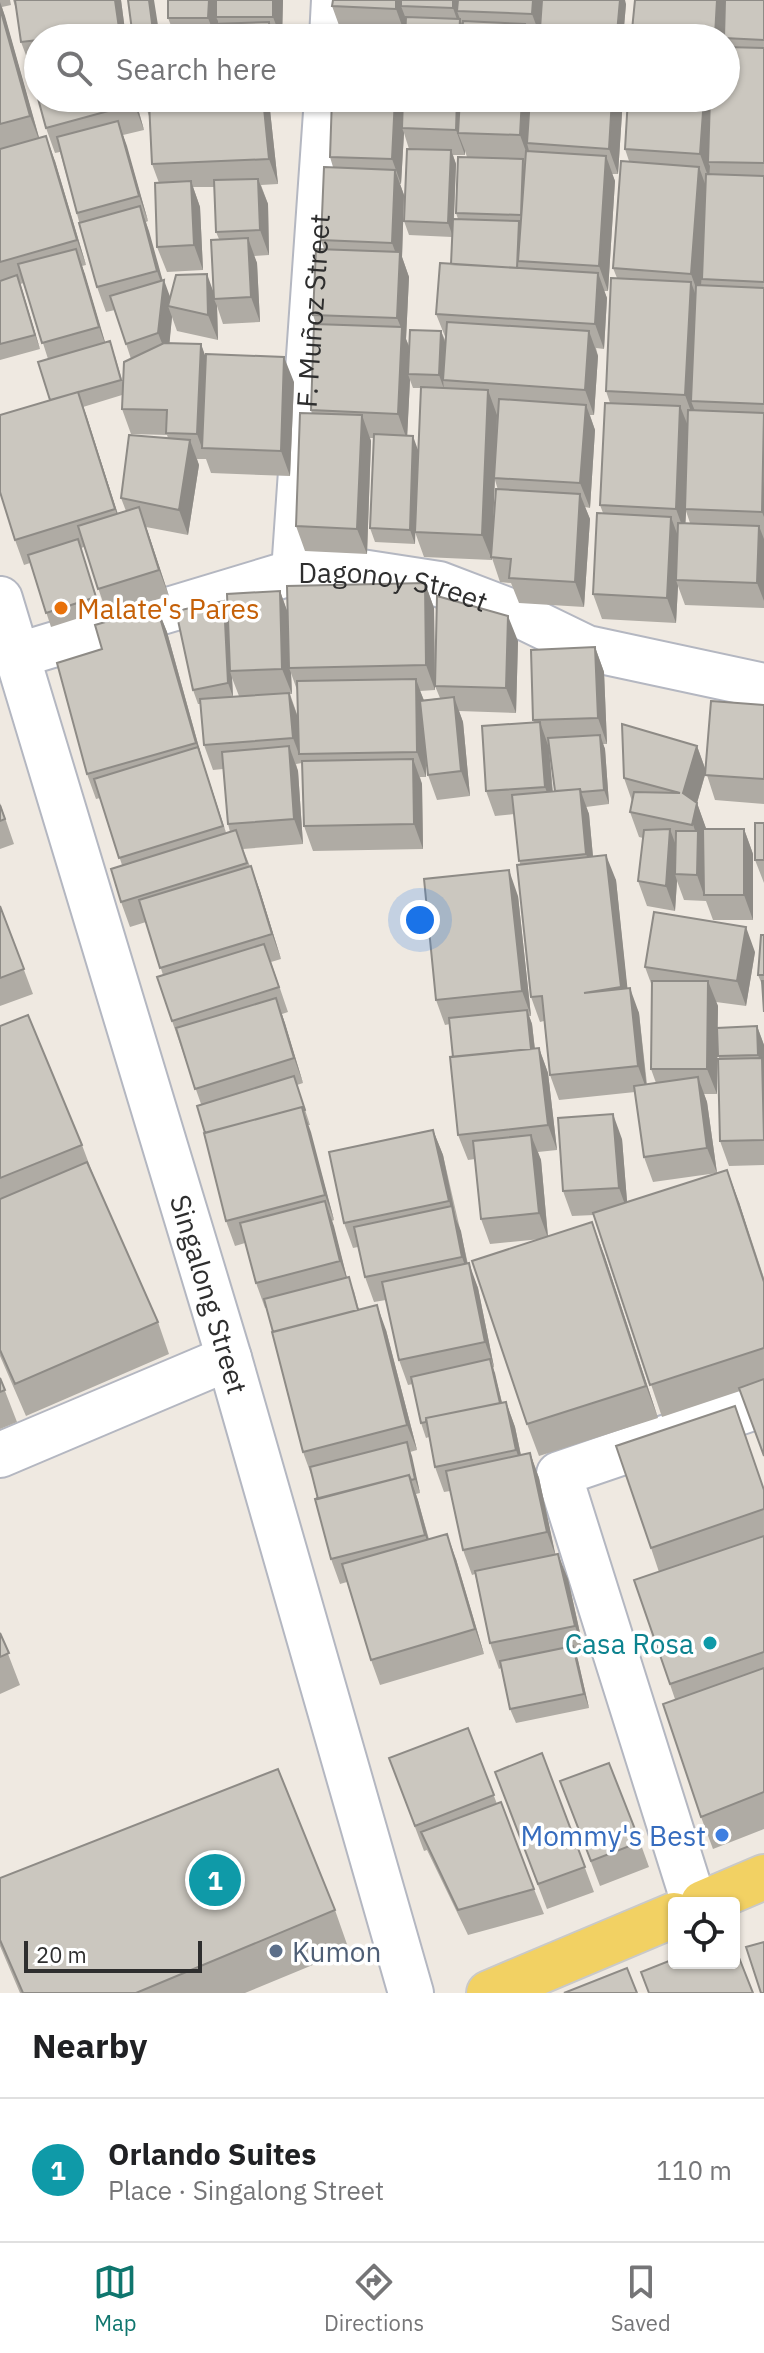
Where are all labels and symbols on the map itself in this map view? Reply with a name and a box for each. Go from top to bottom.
street label: F. Muñoz Street [287,212,337,409]
street label: Dagonoy Street [298,554,494,620]
place label: Malate's Pares [77,590,260,627]
marker: Malate's Pares [52,599,70,617]
your location [400,900,440,940]
street label: Singalong Street [162,1190,257,1398]
place label: Casa Rosa [565,1625,694,1662]
marker: Casa Rosa [701,1634,719,1652]
place label: Mommy's Best [520,1817,706,1854]
marker: Mommy's Best [713,1826,731,1844]
pin: 1 [189,1850,241,1910]
place label: Kumon [292,1933,381,1970]
scale bar [24,1937,202,1973]
marker: Kumon [267,1942,285,1960]

